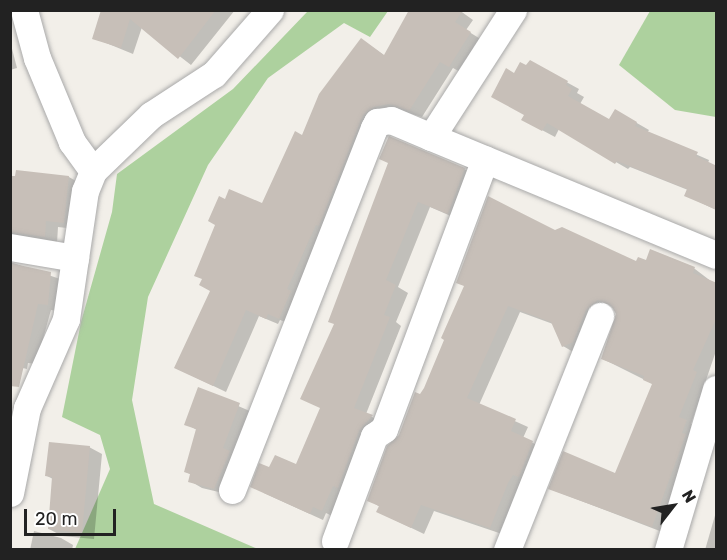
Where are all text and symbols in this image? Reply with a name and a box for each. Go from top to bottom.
north arrow [643,476,703,536]
text: N [678,487,700,506]
scale bar [27,497,118,535]
text: 20 m [35,508,77,530]

